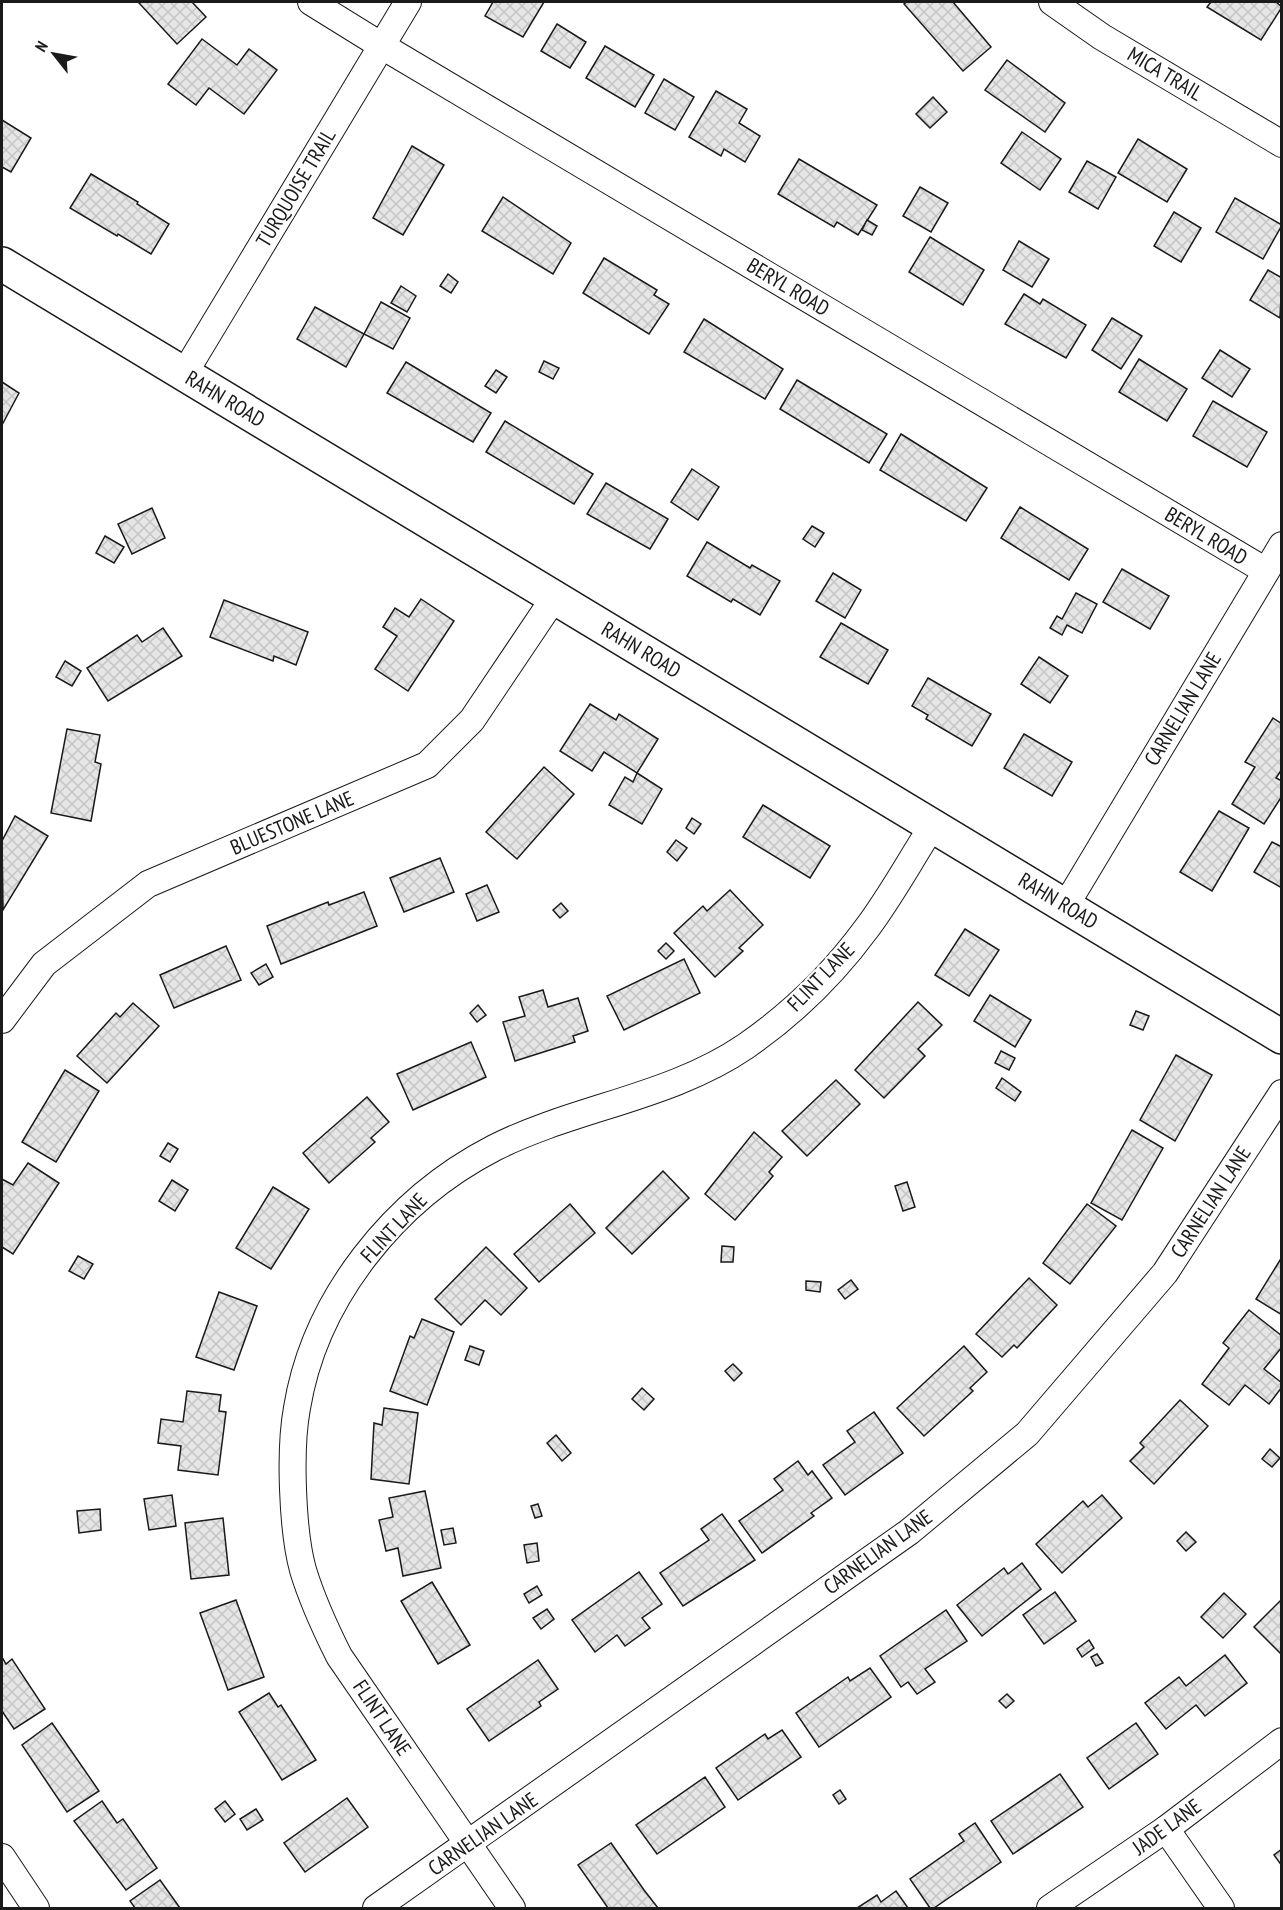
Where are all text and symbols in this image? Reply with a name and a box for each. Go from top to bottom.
north arrow [24,24,84,84]
text: N [30,37,52,55]
street label: MICA TRAIL [1123,41,1208,107]
street label: TURQUOISE TRAIL [250,123,342,252]
street label: BERYL ROAD [742,251,834,322]
street label: RAHN ROAD [181,364,270,433]
street label: BERYL ROAD [1160,500,1252,571]
street label: RAHN ROAD [597,615,686,684]
street label: CARNELIAN LANE [1138,647,1227,770]
street label: BLUESTONE LANE [226,784,358,861]
street label: RAHN ROAD [1014,866,1103,935]
street label: FLINT LANE [781,936,860,1017]
street label: CARNELIAN LANE [1164,1141,1257,1263]
street label: FLINT LANE [354,1187,433,1268]
street label: CARNELIAN LANE [818,1503,937,1600]
street label: FLINT LANE [347,1675,418,1761]
street label: CARNELIAN LANE [423,1786,543,1881]
street label: JADE LANE [1126,1793,1206,1861]

